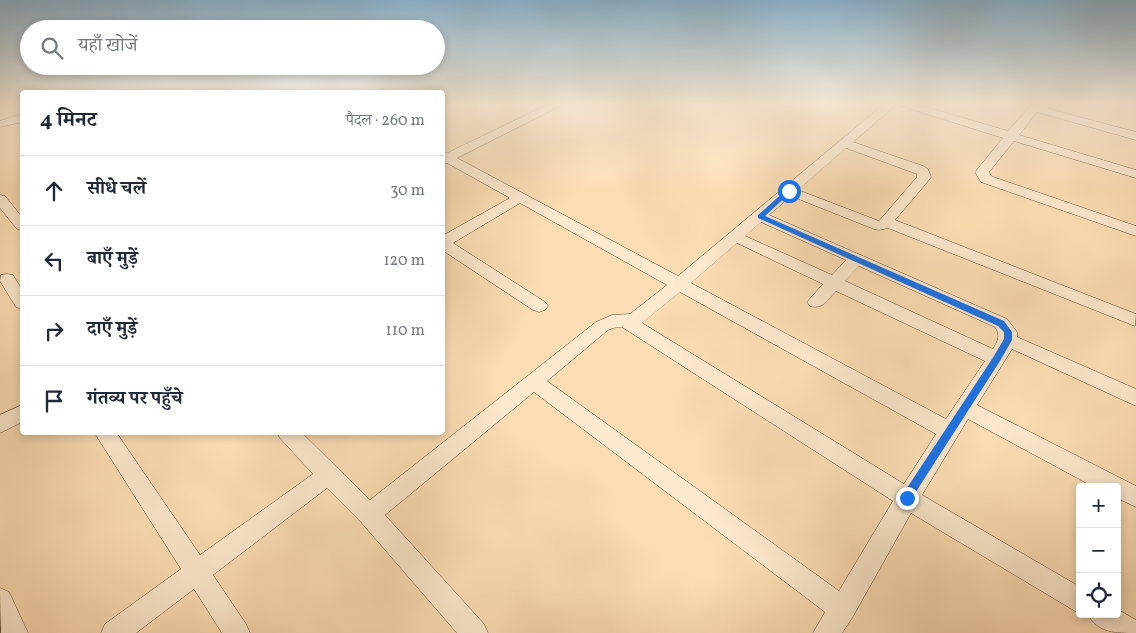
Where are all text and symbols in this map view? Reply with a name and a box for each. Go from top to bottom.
search box [20,20,445,75]
text: यहाँ खोजें [78,33,137,59]
icon: search [38,34,66,62]
text: 4 मिनट [40,106,97,135]
text: पैदल · 260 m [346,110,425,132]
text: सीधे चलें [87,176,146,202]
icon: ahead [40,177,68,205]
text: 30 m [390,180,425,202]
route start [778,180,801,203]
text: बाएँ मुड़ें [87,246,138,272]
icon: left [40,247,68,275]
text: 120 m [383,250,425,272]
text: दाएँ मुड़ें [87,316,137,342]
icon: right [40,317,68,345]
text: 110 m [386,320,425,342]
text: गंतव्य पर पहुँचे [87,386,182,412]
icon: arrive [40,387,68,415]
map controls [1076,483,1121,618]
button: + [1076,483,1121,528]
route end [896,487,919,510]
button: − [1076,528,1121,573]
button: locate [1076,573,1121,618]

